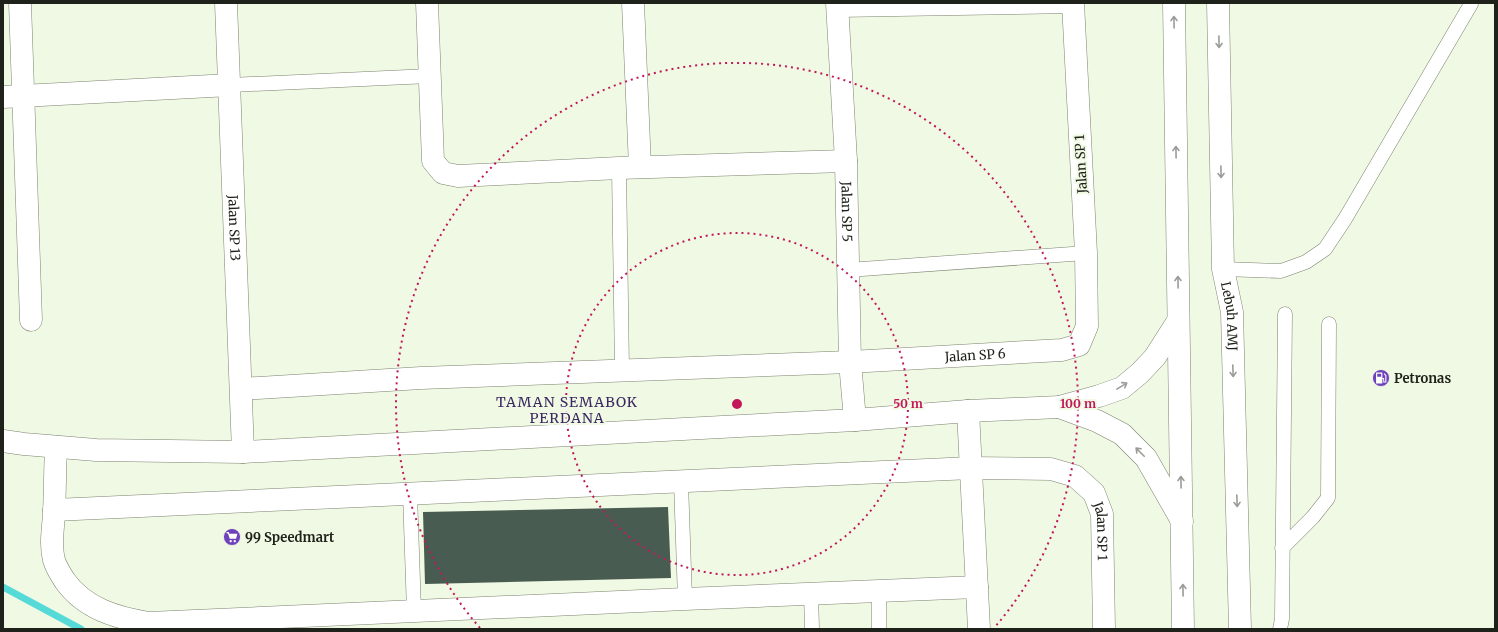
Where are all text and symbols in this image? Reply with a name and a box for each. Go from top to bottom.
one-way arrow [1170,16,1178,29]
one-way arrow [1215,35,1223,48]
street label: Jalan SP 1 [1071,134,1091,195]
one-way arrow [1172,146,1180,159]
one-way arrow [1217,165,1225,178]
street label: Jalan SP 5 [838,180,856,242]
street label: Jalan SP 13 [225,193,244,261]
one-way arrow [1174,276,1182,289]
street label: Lebuh AMJ [1217,280,1241,351]
street label: Jalan SP 6 [943,345,1006,365]
one-way arrow [1229,364,1237,377]
fuel station icon: Petronas [1371,368,1391,388]
place label: Petronas [1394,370,1451,387]
one-way arrow [1116,382,1128,390]
district label: TAMAN SEMABOK PERDANA [496,393,638,427]
text: 50 m [893,396,923,411]
text: 100 m [1060,396,1096,411]
centre of rings [730,397,744,411]
one-way arrow [1135,447,1145,457]
one-way arrow [1177,476,1185,489]
one-way arrow [1233,494,1240,507]
street label: Jalan SP 1 [1089,498,1111,561]
supermarket icon: 99 Speedmart [222,527,242,547]
place label: 99 Speedmart [245,529,335,546]
one-way arrow [1179,584,1187,597]

